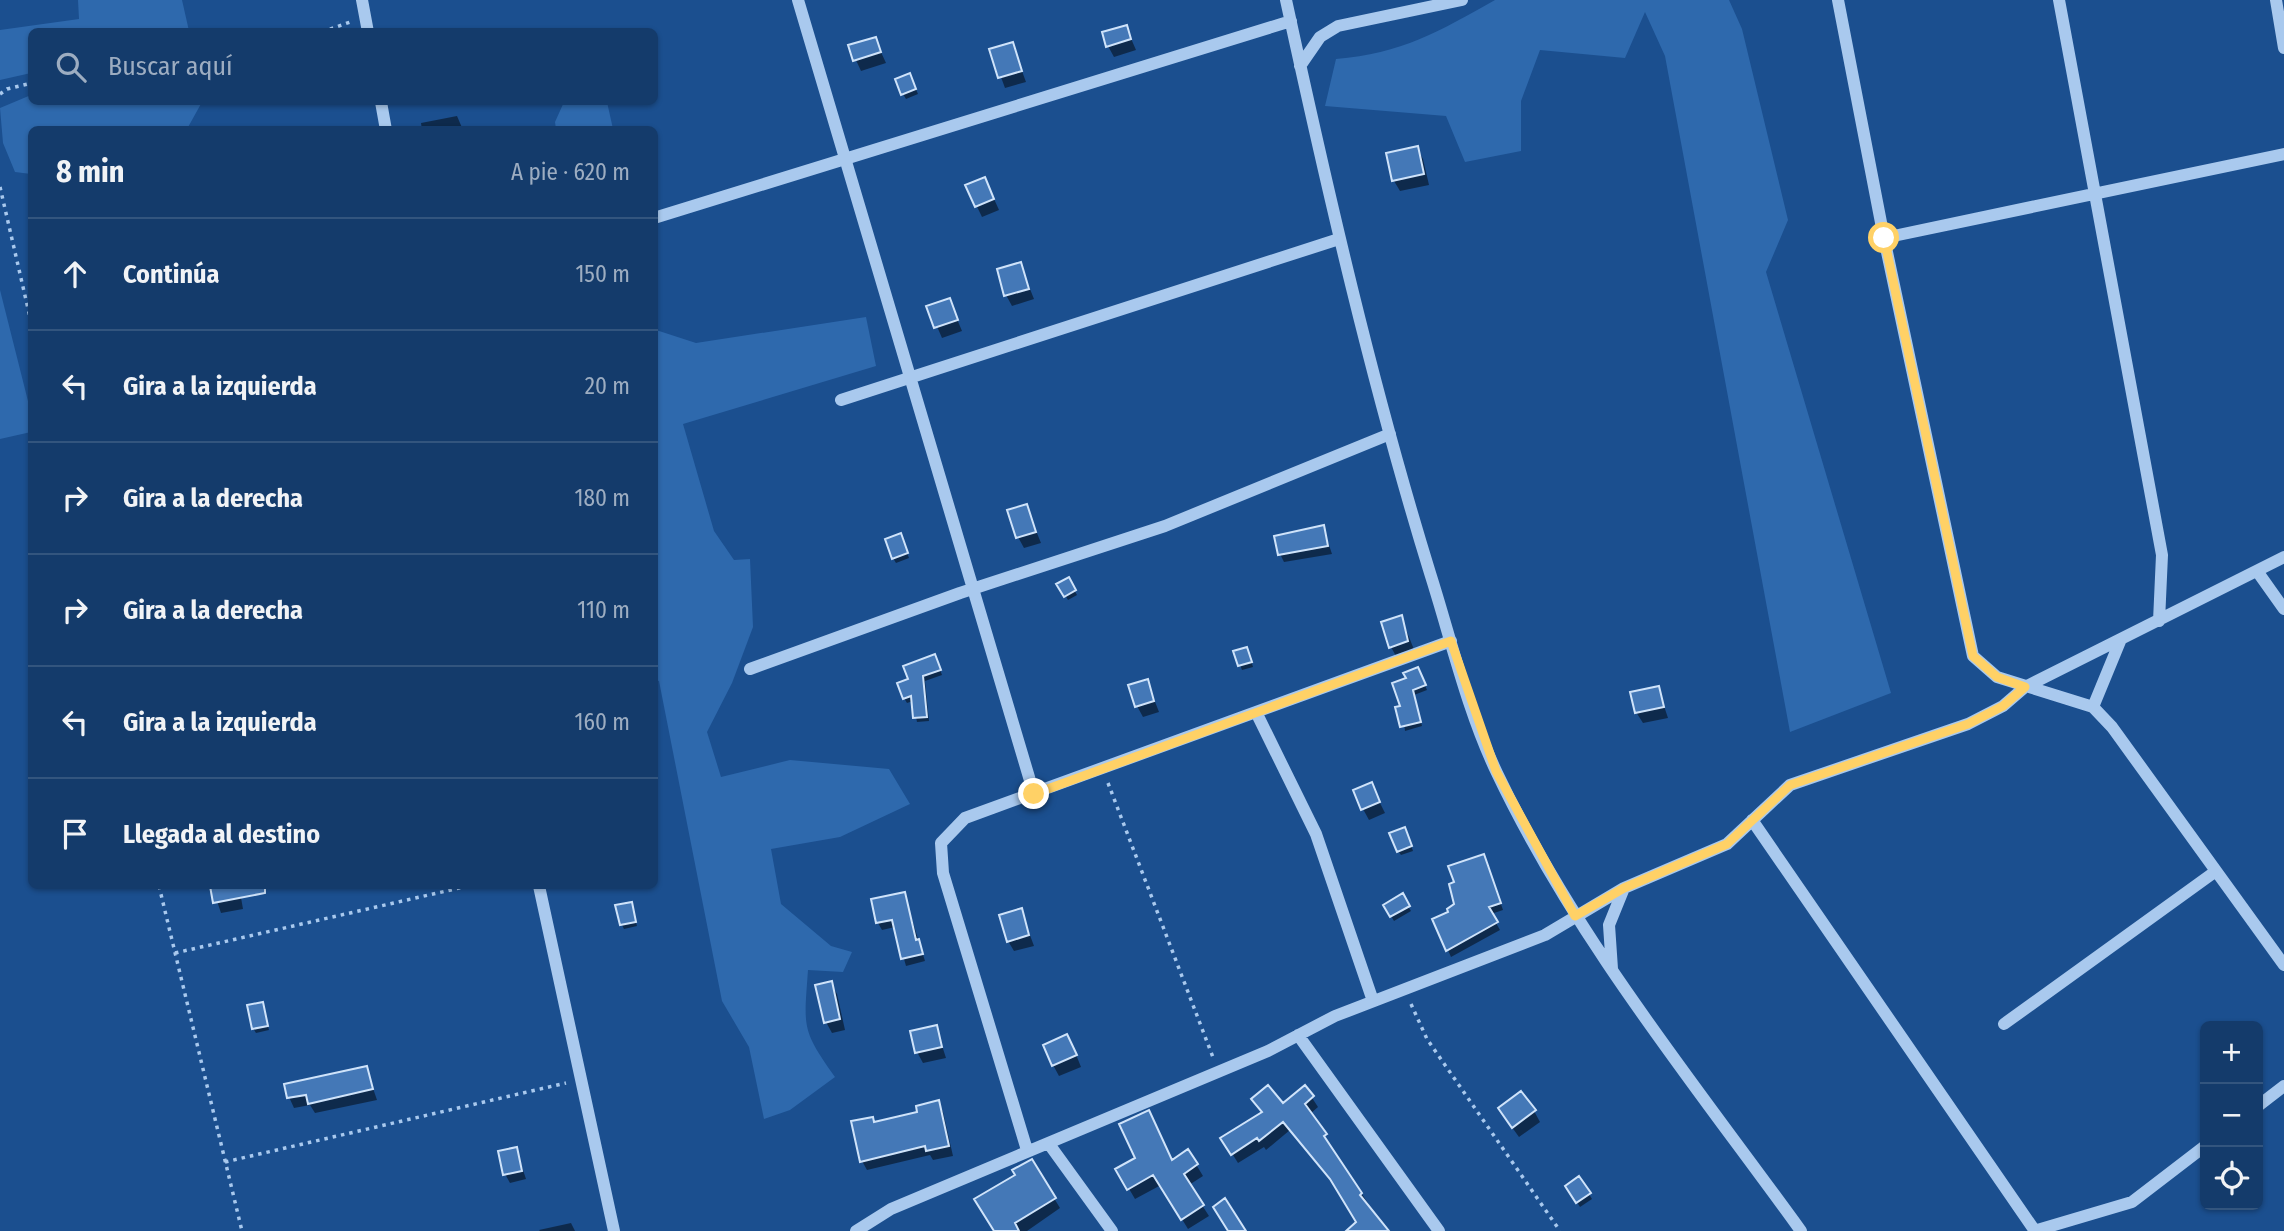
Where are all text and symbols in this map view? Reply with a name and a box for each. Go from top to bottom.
search box [28,28,658,105]
icon: search [52,48,90,86]
text: Buscar aquí [108,51,233,82]
text: 8 min [56,154,124,190]
text: A pie · 620 m [511,158,630,186]
route start [1868,222,1899,253]
icon: ahead [56,255,94,293]
text: Continúa [123,259,220,290]
text: 150 m [575,260,630,288]
icon: left [56,367,94,405]
text: Gira a la izquierda [123,371,317,402]
text: 20 m [585,372,630,400]
icon: right [56,479,94,517]
text: Gira a la derecha [123,483,303,514]
text: 180 m [574,484,630,512]
icon: right [56,591,94,629]
text: Gira a la derecha [123,595,303,626]
text: 110 m [577,596,630,624]
icon: left [56,703,94,741]
text: Gira a la izquierda [123,707,317,738]
text: 160 m [575,708,630,736]
route end [1018,778,1049,809]
icon: arrive [56,815,94,853]
text: Llegada al destino [123,819,320,850]
map controls [2200,1021,2263,1210]
button: + [2200,1021,2263,1084]
button: − [2200,1084,2263,1147]
button: locate [2200,1147,2263,1210]

